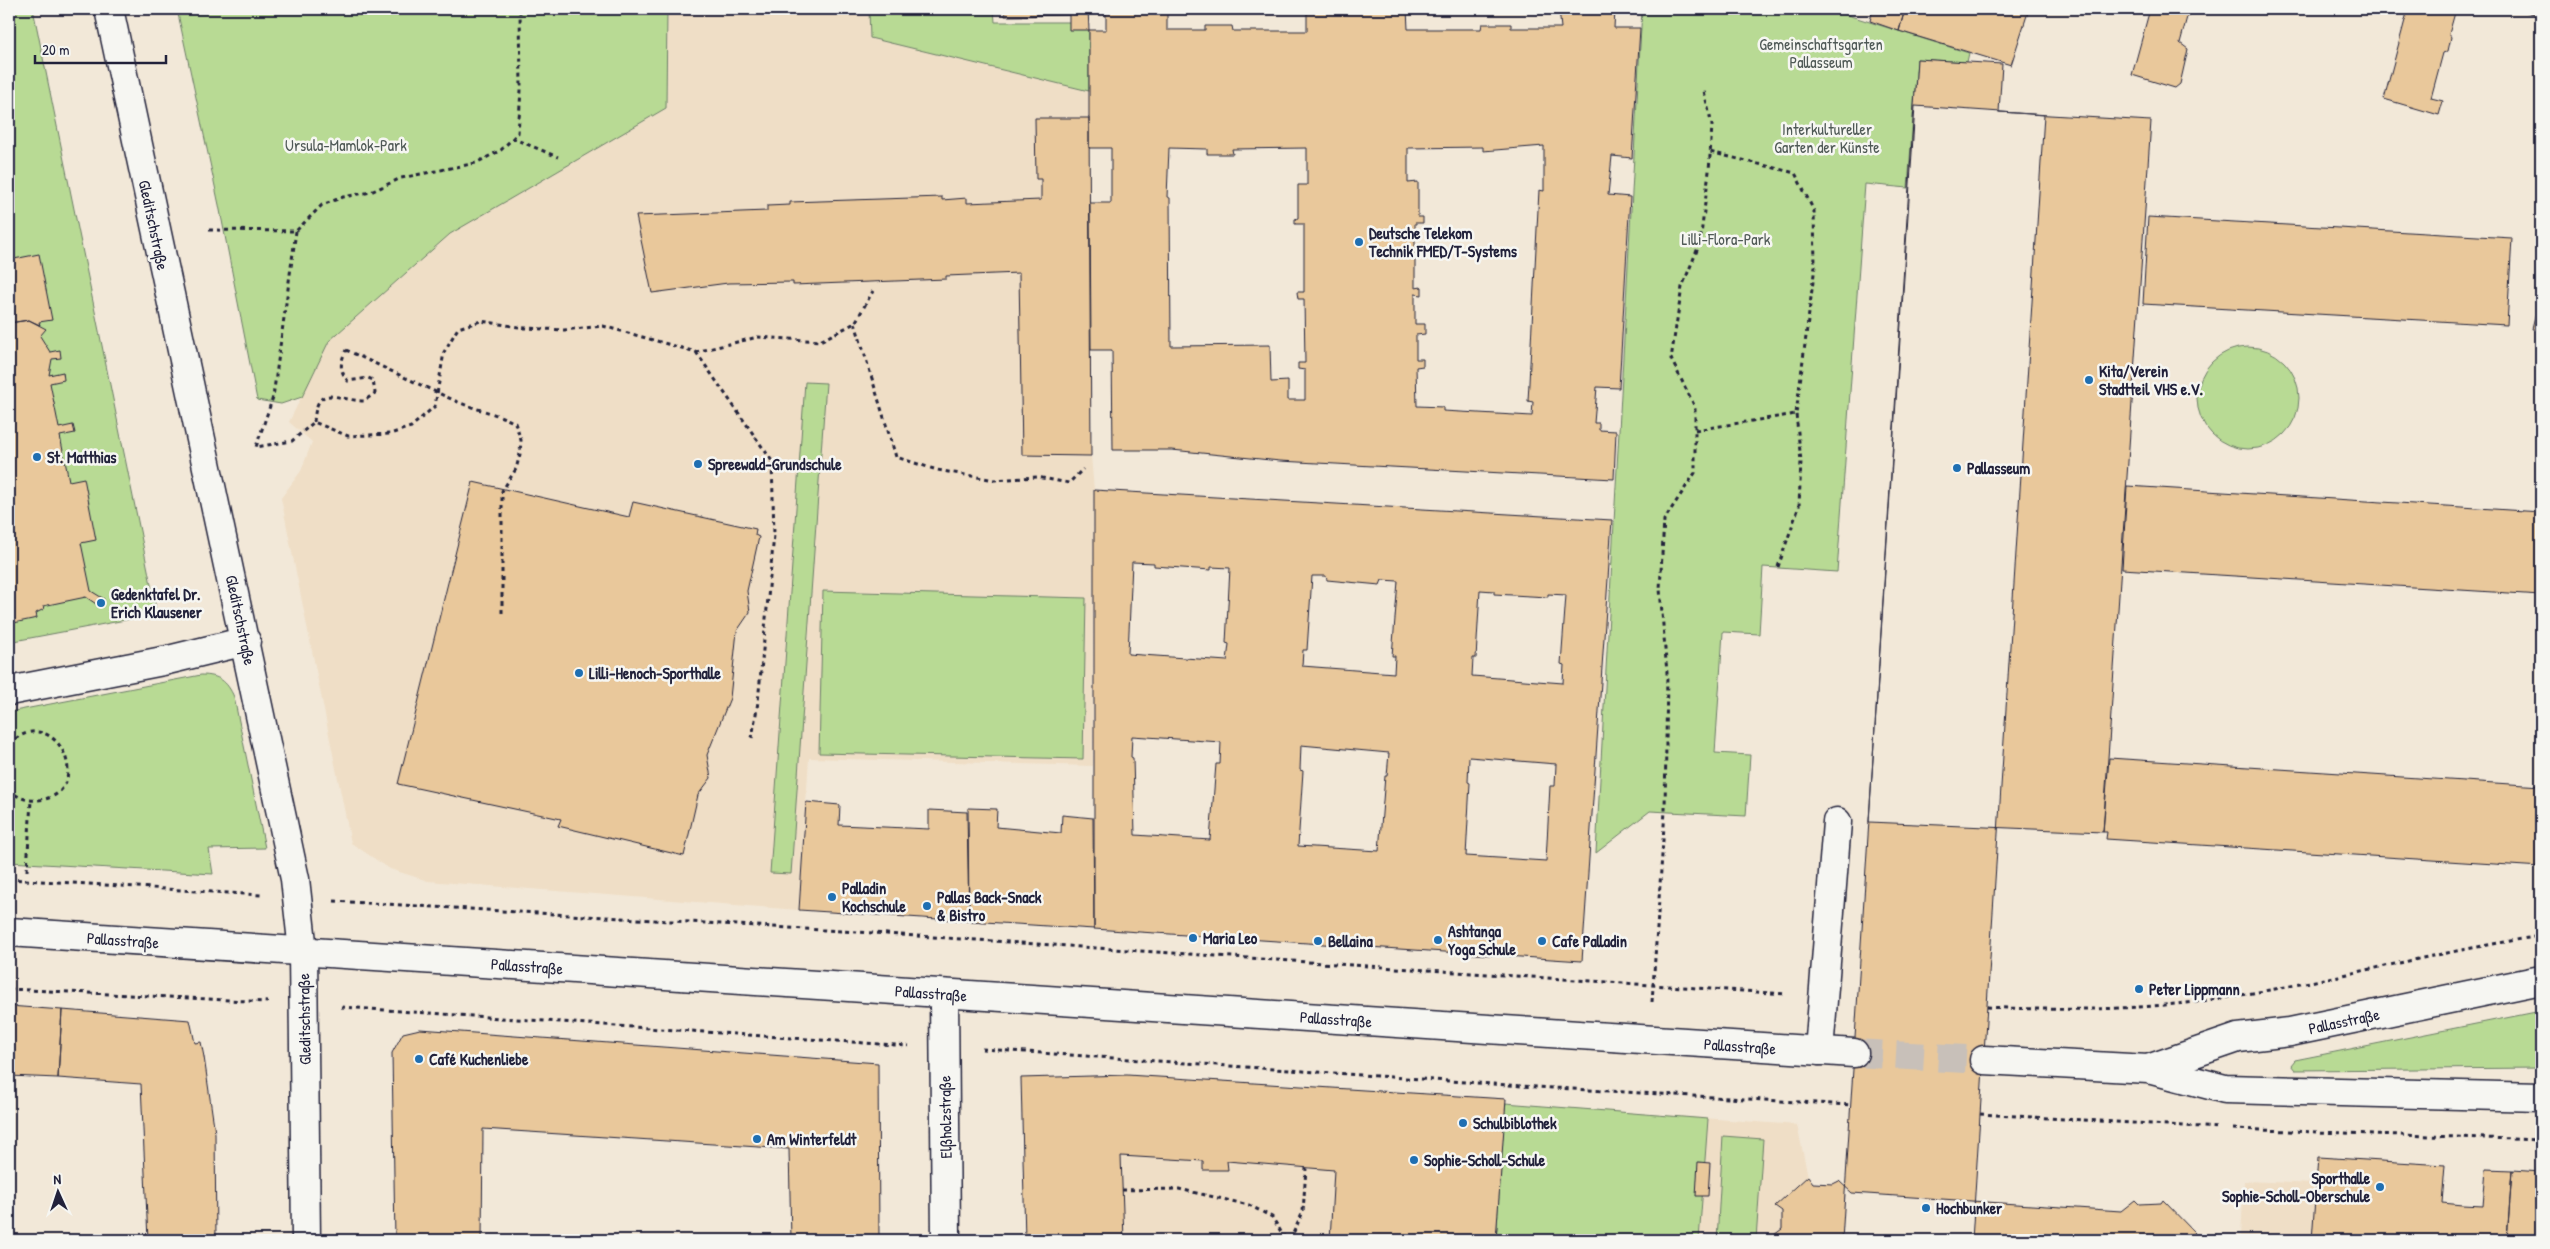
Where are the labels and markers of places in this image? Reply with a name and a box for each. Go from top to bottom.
place label: Deutsche Telekom Technik FMED/T-Systems [1368,222,1518,263]
marker: Deutsche Telekom Technik FMED/T-Systems [1353,236,1365,248]
place label: Kita/Verein Stadtteil VHS e.V. [2099,360,2203,400]
marker: Kita/Verein Stadtteil VHS e.V. [2083,374,2095,386]
place label: St. Matthias [47,446,117,468]
marker: St. Matthias [31,451,43,463]
place label: Spreewald-Grundschule [708,453,842,476]
place label: Pallasseum [1967,457,2030,479]
marker: Spreewald-Grundschule [692,458,704,470]
marker: Pallasseum [1951,462,1963,474]
place label: Gedenktafel Dr. Erich Klausener [111,583,203,623]
marker: Gedenktafel Dr. Erich Klausener [95,597,107,609]
place label: Lilli-Henoch-Sporthalle [589,662,722,685]
marker: Lilli-Henoch-Sporthalle [573,667,585,679]
place label: Palladin Kochschule [842,877,906,917]
place label: Pallas Back-Snack & Bistro [937,886,1042,926]
marker: Palladin Kochschule [826,891,838,903]
marker: Pallas Back-Snack & Bistro [921,900,933,912]
place label: Ashtanga Yoga Schule [1448,920,1517,961]
place label: Maria Leo [1203,927,1258,949]
place label: Bellaina [1328,930,1373,952]
place label: Cafe Palladin [1552,930,1627,952]
marker: Maria Leo [1187,932,1199,944]
marker: Ashtanga Yoga Schule [1432,934,1444,946]
marker: Bellaina [1312,935,1324,947]
marker: Cafe Palladin [1536,935,1548,947]
place label: Peter Lippmann [2149,978,2240,1001]
marker: Peter Lippmann [2133,983,2145,995]
place label: Café Kuchenliebe [429,1048,529,1070]
marker: Café Kuchenliebe [413,1053,425,1065]
place label: Schulbiblothek [1473,1112,1557,1134]
marker: Schulbiblothek [1457,1117,1469,1129]
place label: Am Winterfeldt [767,1128,857,1150]
marker: Am Winterfeldt [751,1133,763,1145]
place label: Sophie-Scholl-Schule [1424,1149,1546,1172]
marker: Sophie-Scholl-Schule [1408,1154,1420,1166]
place label: Sporthalle Sophie-Scholl-Oberschule [2222,1167,2371,1208]
marker: Sporthalle Sophie-Scholl-Oberschule [2374,1181,2386,1193]
place label: Hochbunker [1936,1197,2003,1219]
marker: Hochbunker [1920,1202,1932,1214]

